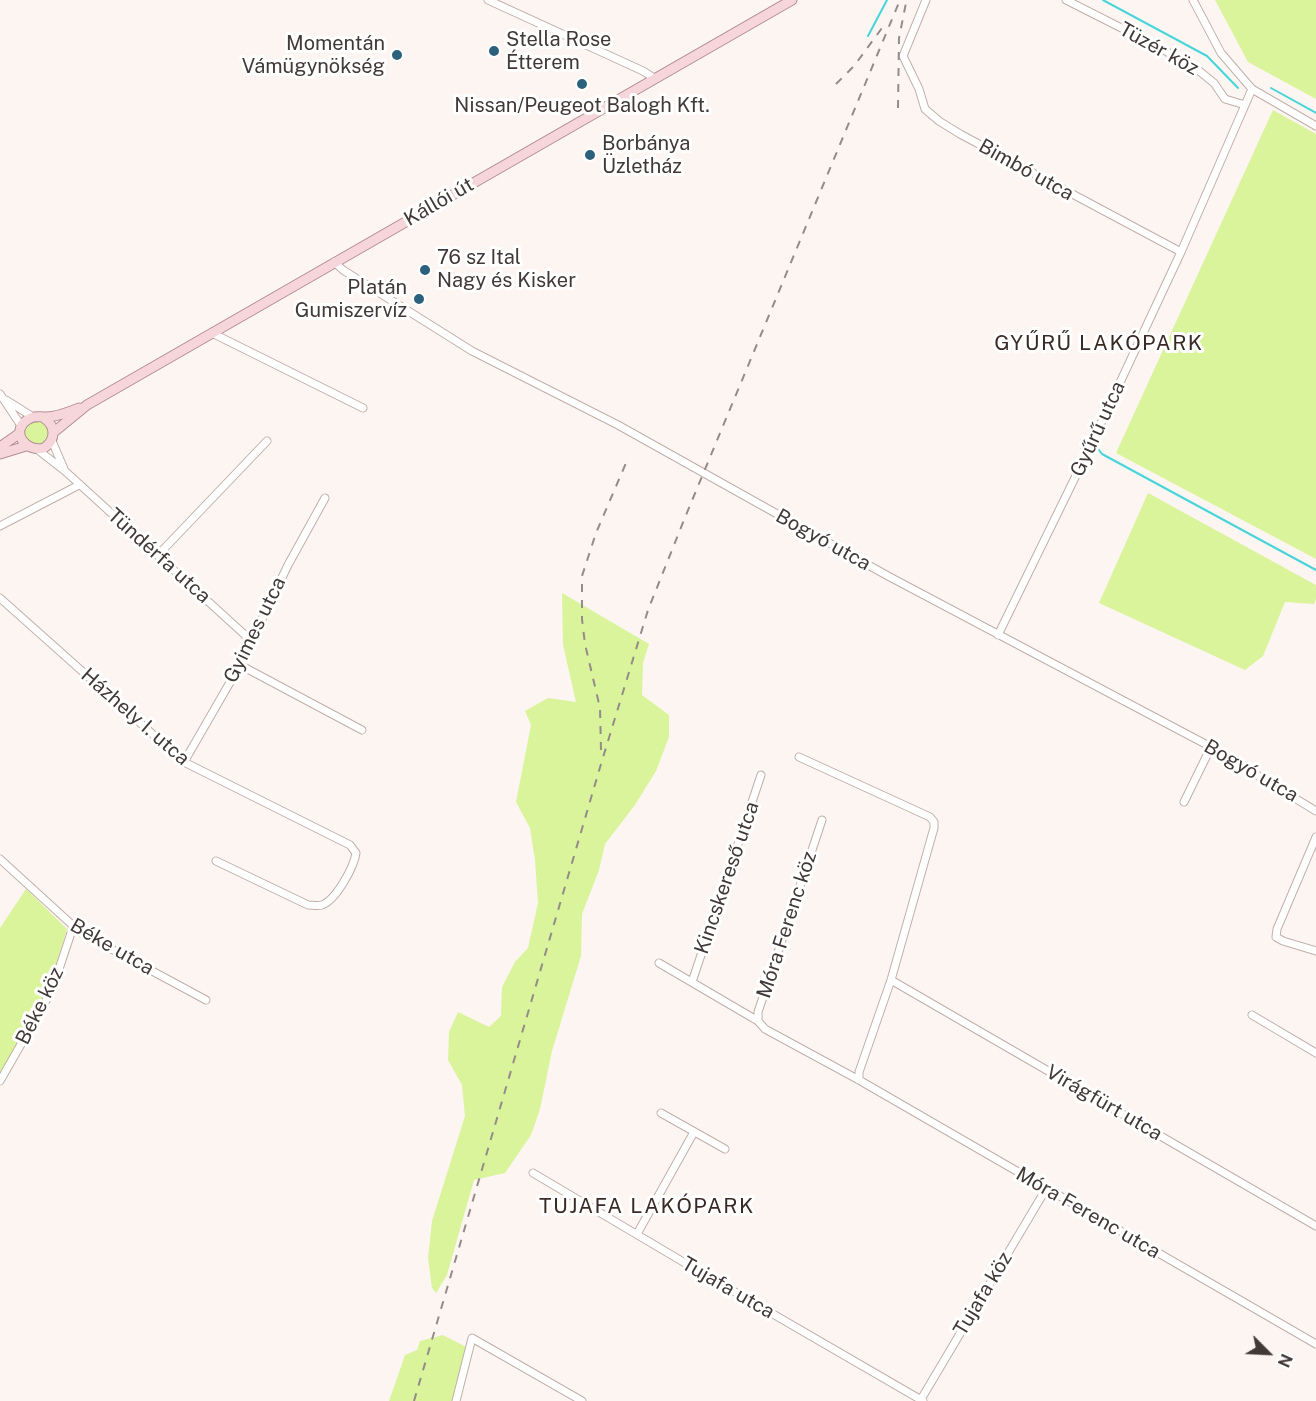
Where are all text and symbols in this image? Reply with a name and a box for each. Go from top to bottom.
street label: Tüzér köz [1115,17,1203,81]
place label: Stella Rose Étterem [506,28,611,75]
place label: Momentán Vámügynökség [242,32,385,79]
marker: Stella Rose Étterem [487,44,501,58]
marker: Momentán Vámügynökség [390,48,404,62]
marker: Nissan/Peugeot Balogh Kft. [575,77,589,91]
place label: Nissan/Peugeot Balogh Kft. [454,94,710,118]
place label: Borbánya Üzletház [602,132,690,179]
street label: Bimbó utca [974,134,1078,206]
marker: Borbánya Üzletház [583,148,597,162]
street label: Kállói út [400,173,478,231]
place label: 76 sz Ital Nagy és Kisker [437,246,576,293]
marker: 76 sz Ital Nagy és Kisker [418,263,432,277]
place label: Platán Gumiszervíz [295,276,407,323]
marker: Platán Gumiszervíz [412,292,426,306]
district label: GYŰRŰ LAKÓPARK [994,331,1204,357]
street label: Gyűrű utca [1066,378,1130,480]
street label: Tündérfa utca [103,504,215,608]
street label: Bogyó utca [771,504,875,576]
street label: Gyimes utca [219,573,291,687]
street label: Házhely I. utca [76,663,194,771]
street label: Bogyó utca [1200,734,1302,808]
street label: Kincskereső utca [690,799,764,957]
street label: Móra Ferenc köz [752,849,822,1001]
street label: Béke utca [66,913,158,981]
street label: Béke köz [11,963,69,1049]
street label: Virágfürt utca [1042,1060,1166,1146]
street label: Móra Ferenc utca [1012,1162,1164,1264]
district label: TUJAFA LAKÓPARK [539,1194,755,1220]
street label: Tujafa köz [949,1248,1017,1340]
street label: Tujafa utca [677,1252,779,1324]
north arrow [1238,1323,1298,1383]
text: N [1274,1351,1296,1370]

